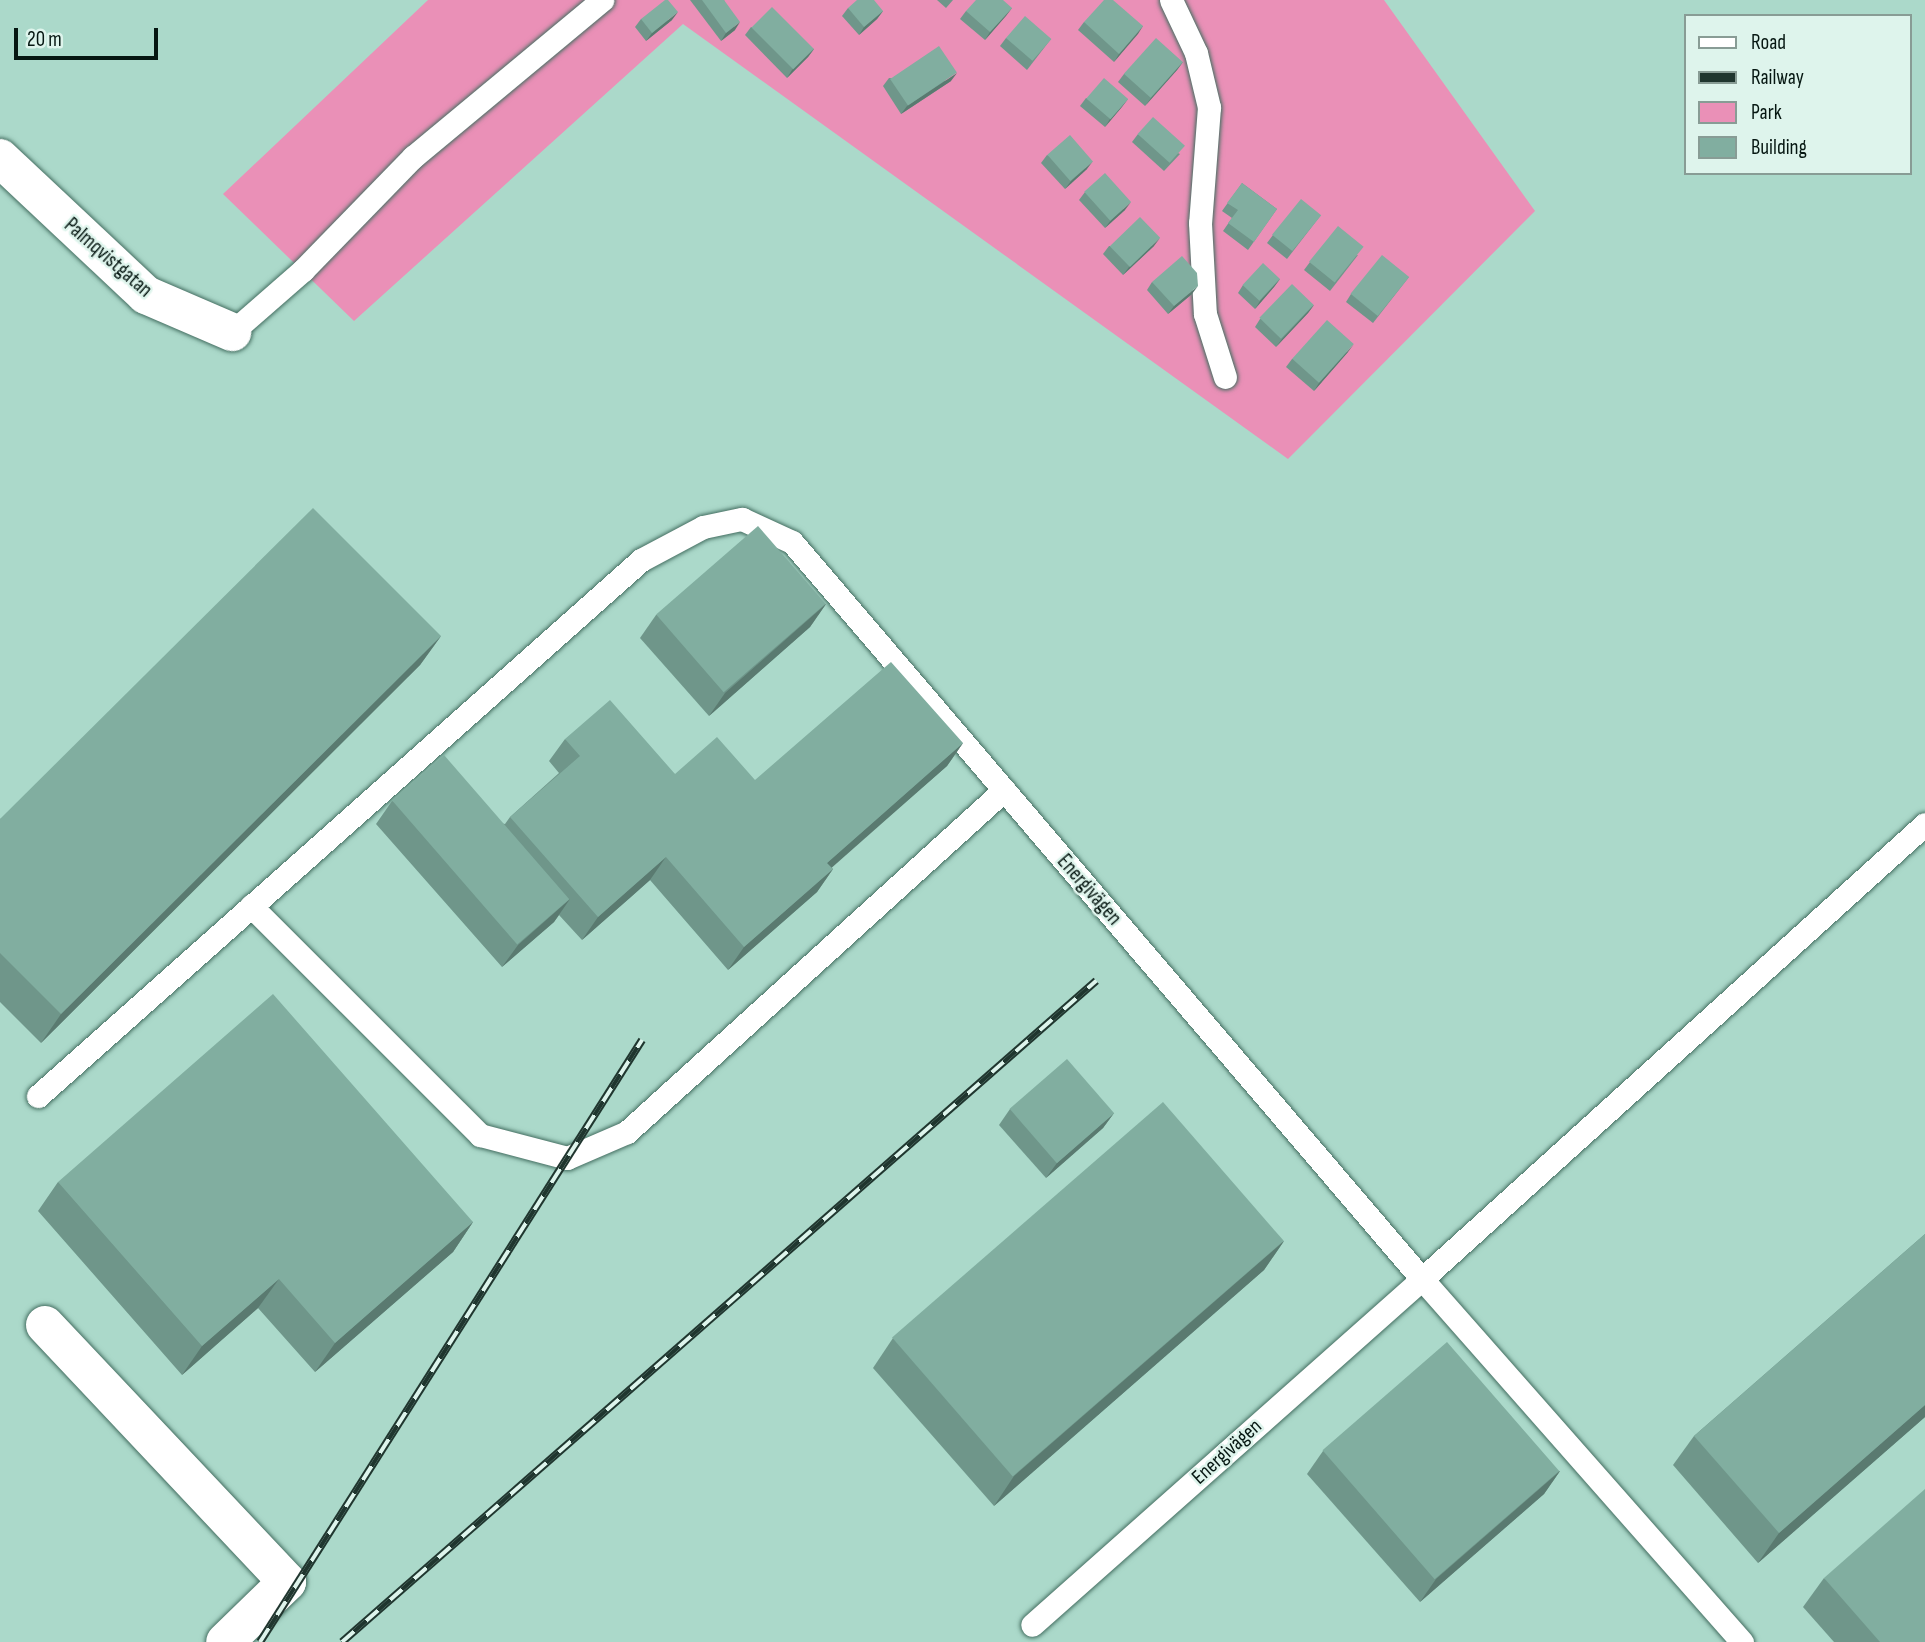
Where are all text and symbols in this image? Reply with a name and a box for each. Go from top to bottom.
scale bar [18,14,161,58]
legend [1684,14,1911,175]
text: 20 m [27,27,62,52]
text: Road [1751,30,1786,55]
text: Railway [1751,65,1804,90]
text: Park [1751,100,1782,125]
text: Building [1751,135,1807,160]
street label: Palmqvistgatan [59,213,157,303]
street label: Energivägen [1051,849,1127,931]
street label: Energivägen [1187,1414,1267,1490]

